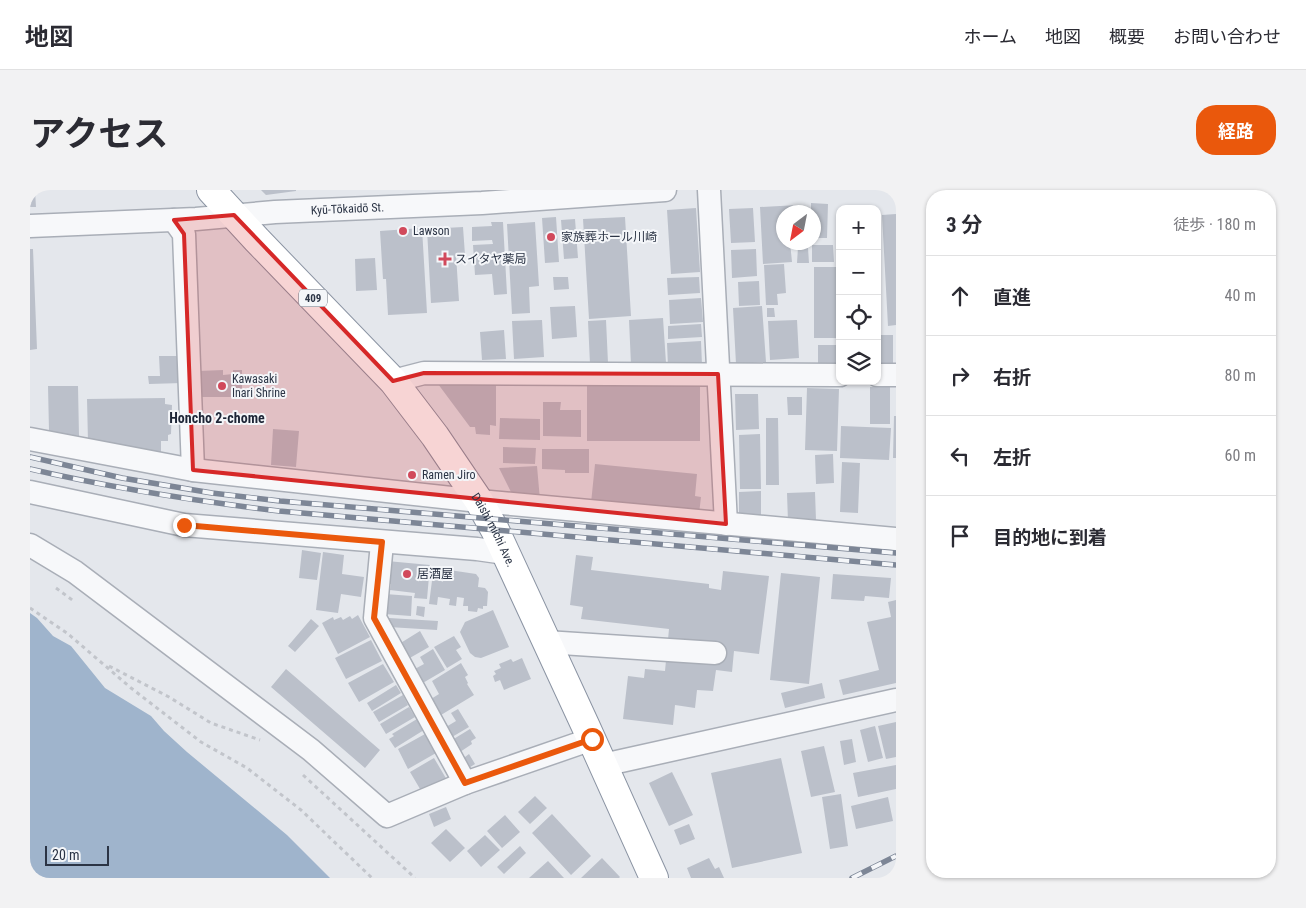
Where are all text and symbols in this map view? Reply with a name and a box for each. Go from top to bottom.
text: 地図 [25,23,73,51]
text: ホーム [964,26,1017,47]
text: 地図 [1045,26,1081,47]
text: 概要 [1109,26,1145,47]
text: お問い合わせ [1173,26,1281,47]
button: 経路 [1196,105,1276,155]
text: アクセス [30,114,168,155]
street label: Kyū-Tōkaidō St. [310,200,384,217]
north arrow [776,205,821,250]
map controls [836,205,881,385]
button: + [836,205,881,250]
text: 3 分 [946,213,982,237]
text: 徒歩 · 180 m [1173,215,1256,234]
place label: Lawson [413,224,450,238]
marker: Lawson [397,225,409,237]
place label: 家族葬ホール川崎 [561,230,657,244]
marker: 家族葬ホール川崎 [545,231,557,243]
button: − [836,250,881,295]
place label: スイタヤ薬局 [455,252,527,266]
marker: スイタヤ薬局 [439,253,451,265]
icon: ahead [946,282,974,310]
text: 直進 [993,286,1031,309]
text: 40 m [1224,286,1256,305]
road number: 409 [299,290,327,306]
button: locate [836,295,881,340]
button: layers [836,340,881,385]
icon: right [946,362,974,390]
text: 右折 [993,366,1031,389]
text: 80 m [1224,366,1256,385]
place label: Kawasaki Inari Shrine [232,372,286,400]
marker: Kawasaki Inari Shrine [216,380,228,392]
district label: Honcho 2-chome [169,410,265,426]
icon: left [946,442,974,470]
text: 左折 [993,446,1031,469]
text: 60 m [1224,446,1256,465]
place label: Ramen Jiro [422,468,475,482]
marker: Ramen Jiro [406,469,418,481]
street label: Daishi michi Ave. [469,490,518,569]
route end [173,514,196,537]
icon: arrive [946,522,974,550]
text: 目的地に到着 [993,526,1107,549]
place label: 居酒屋 [417,567,453,581]
marker: 居酒屋 [401,568,413,580]
route start [581,728,604,751]
scale bar [45,843,109,866]
text: 20 m [52,847,80,863]

